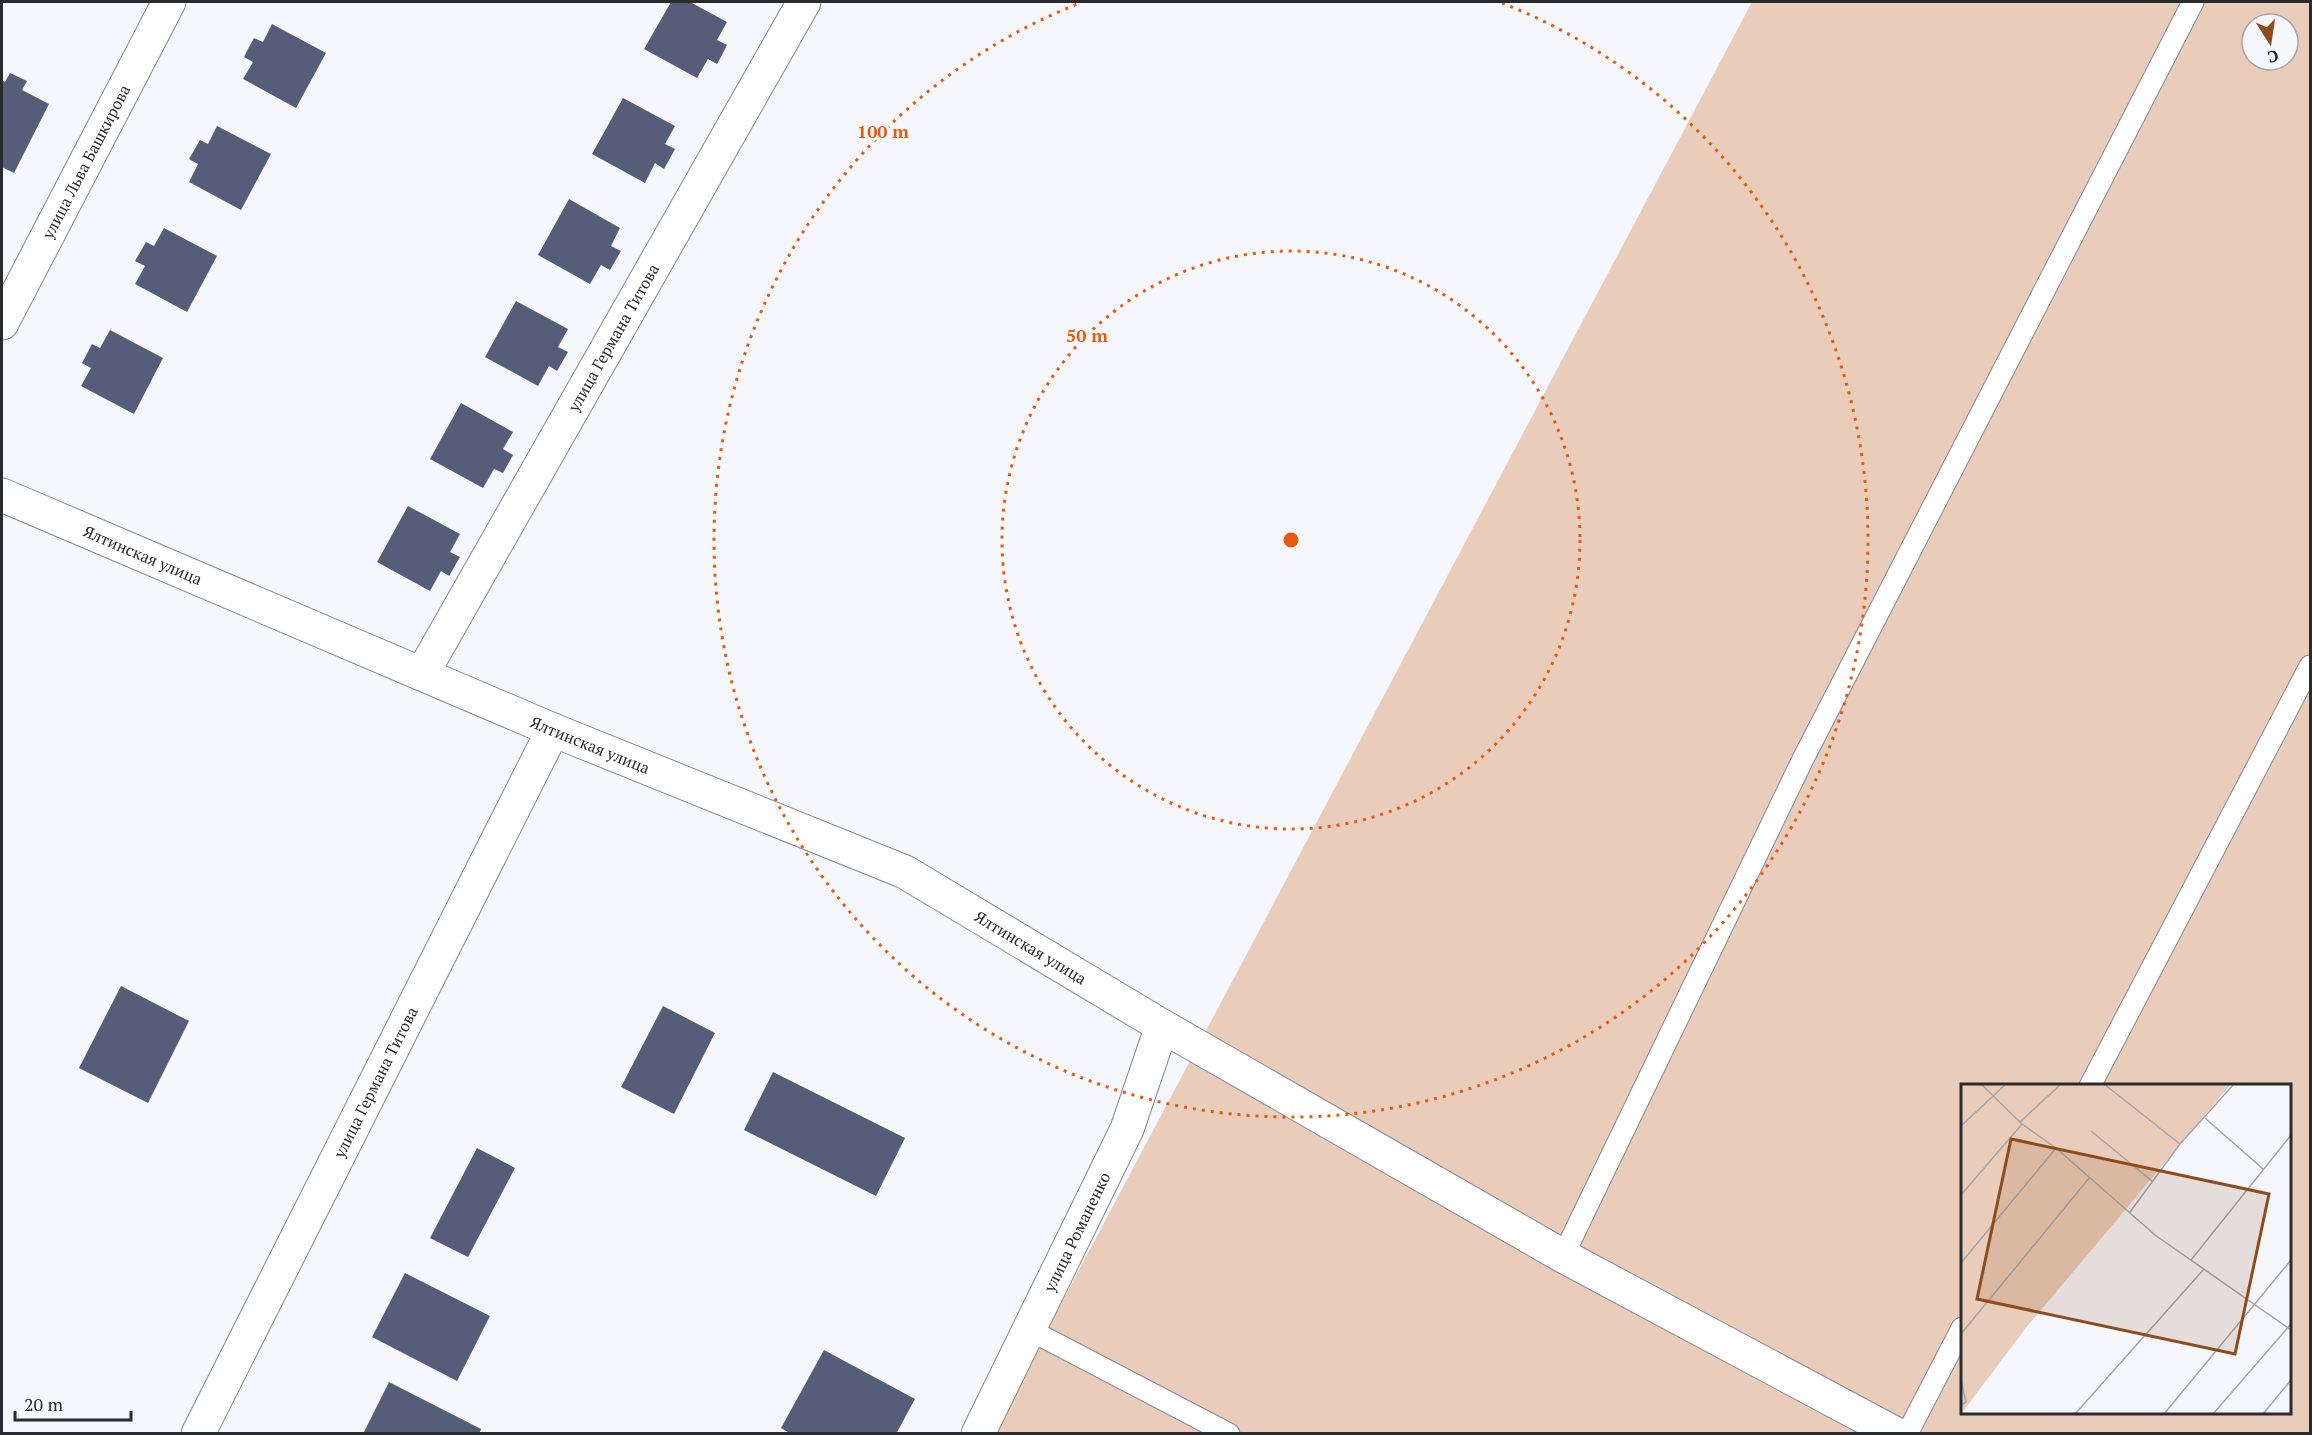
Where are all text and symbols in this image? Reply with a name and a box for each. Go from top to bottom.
north arrow [2240,12,2300,72]
text: С [2266,45,2281,69]
street label: улица Льва Башкирова [36,81,135,243]
text: 100 m [857,119,909,143]
street label: улица Германа Титова [562,260,664,416]
text: 50 m [1066,323,1108,347]
street label: Ялтинская улица [80,520,206,590]
centre of rings [1281,530,1301,550]
street label: Ялтинская улица [527,711,653,779]
street label: Ялтинская улица [970,905,1091,989]
street label: улица Германа Титова [328,1003,423,1162]
inset map [1961,1084,2291,1414]
street label: улица Романенко [1038,1168,1115,1296]
scale bar [15,1384,130,1422]
text: 20 m [24,1392,64,1416]

